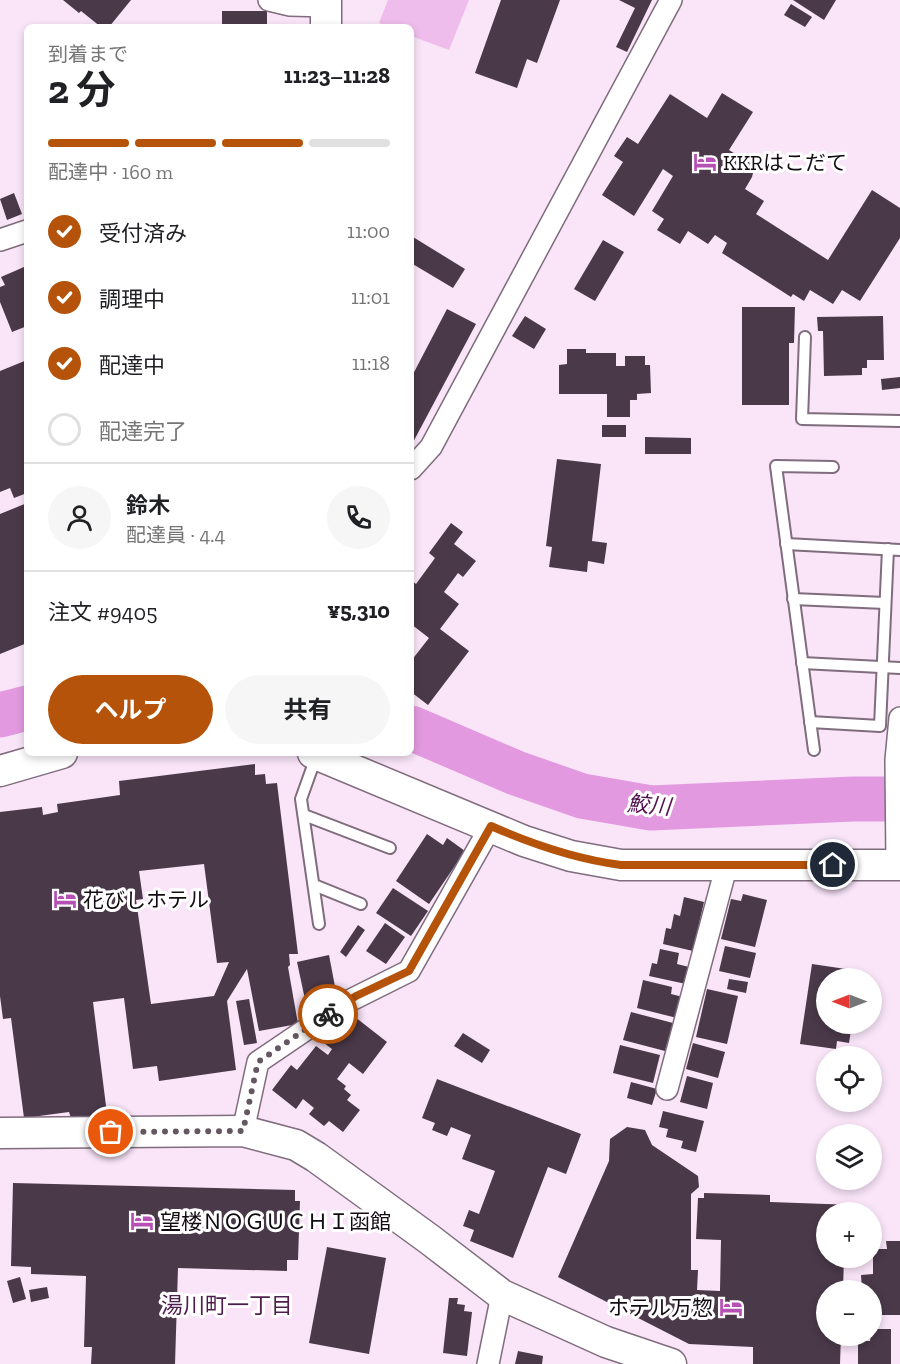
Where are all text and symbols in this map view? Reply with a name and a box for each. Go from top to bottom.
text: 到着まで [48,42,128,66]
text: 11:23–11:28 [284,62,390,89]
text: 2 分 [48,66,115,113]
hotel icon: KKRはこだて [692,149,718,175]
place label: KKRはこだて [723,150,847,175]
text: 配達中 · 160 m [48,160,173,184]
icon: check [48,215,81,248]
text: 11:00 [347,219,390,243]
text: 受付済み [99,220,187,247]
icon: check [48,281,81,314]
text: 11:01 [351,285,390,309]
text: 調理中 [99,286,165,313]
icon: check [48,347,81,380]
text: 11:18 [352,351,390,375]
text: 配達中 [99,352,165,379]
text: 配達完了 [99,418,187,445]
button: person [48,486,111,549]
button: phone [327,486,390,549]
text: 鈴木 [126,492,170,519]
text: 配達員 · 4.4 [126,523,225,547]
text: ¥5,310 [327,597,390,624]
text: 注文 #9405 [48,599,157,626]
button: ヘルプ [48,675,213,744]
button: 共有 [225,675,390,744]
water label: 鮫川 [626,790,674,821]
pin [807,839,858,890]
icon: home [816,848,849,881]
hotel icon: 花びしホテル [52,886,78,912]
place label: 花びしホテル [83,887,209,912]
north arrow [816,968,882,1034]
map controls [816,968,882,1346]
courier [298,984,358,1044]
icon: bike [312,998,345,1031]
button: locate [816,1046,882,1112]
pin [85,1106,136,1157]
icon: bag [94,1115,127,1148]
button: layers [816,1124,882,1190]
button: + [816,1202,882,1268]
hotel icon: 望楼ＮＯＧＵＣＨＩ函館 [129,1208,155,1234]
place label: 望楼ＮＯＧＵＣＨＩ函館 [160,1209,391,1234]
button: − [816,1280,882,1346]
district label: 湯川町一丁目 [161,1292,293,1319]
hotel icon: ホテル万惣 [718,1294,744,1320]
place label: ホテル万惣 [608,1295,713,1320]

